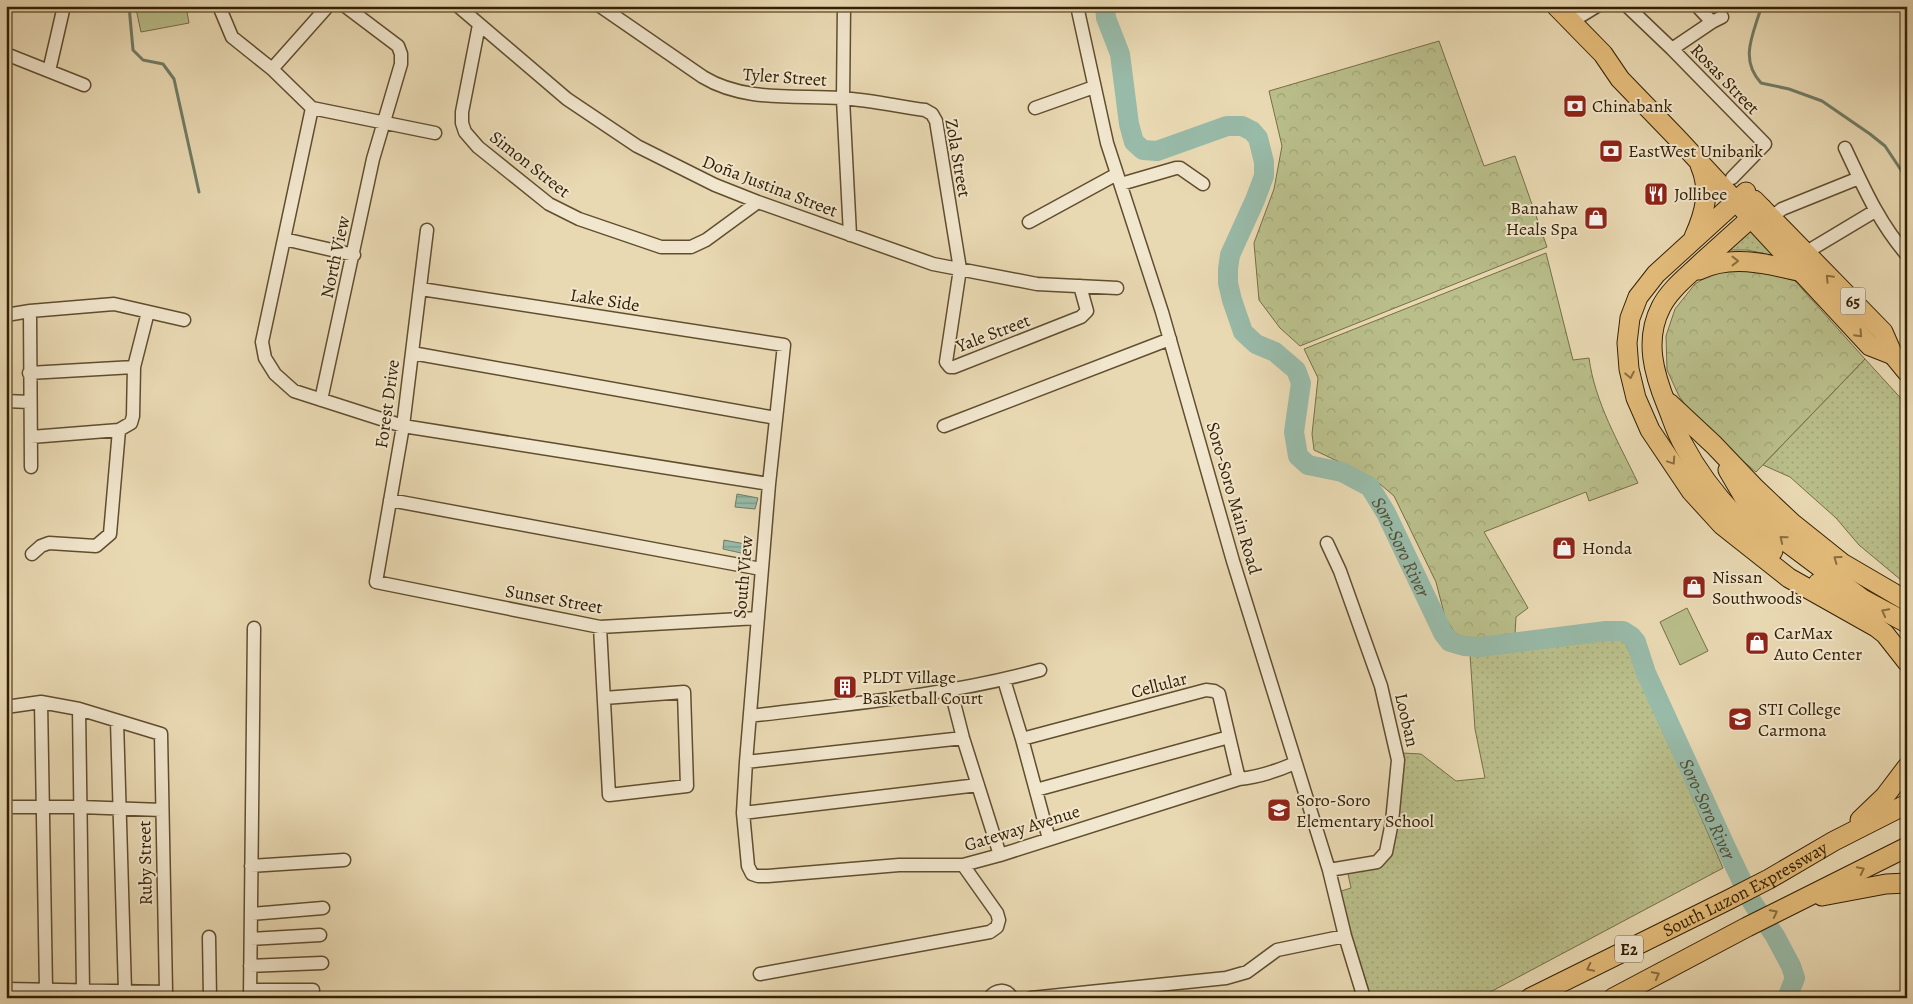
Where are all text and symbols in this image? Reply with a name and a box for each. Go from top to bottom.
street label: Rosas Street [1685,38,1765,120]
street label: Tyler Street [742,62,828,92]
bank icon: Chinabank [1562,93,1588,119]
place label: Chinabank [1592,94,1673,118]
street label: Zola Street [939,117,977,199]
street label: Simon Street [485,125,575,203]
bank icon: EastWest Unibank [1598,138,1624,164]
place label: EastWest Unibank [1628,139,1763,163]
street label: Doña Justina Street [699,149,841,223]
restaurant icon: Jollibee [1643,181,1669,207]
place label: Jollibee [1674,182,1727,206]
place label: Banahaw Heals Spa [1506,196,1579,241]
shop icon: Banahaw Heals Spa [1583,205,1609,231]
street label: North View [315,213,355,300]
one-way arrow [1732,256,1740,266]
one-way arrow [1826,274,1835,283]
street label: Lake Side [569,283,641,317]
road number: 65 [1840,288,1866,314]
street label: Yale Street [952,308,1033,358]
one-way arrow [1853,328,1862,337]
street label: Forest Drive [369,358,405,450]
one-way arrow [1624,370,1635,379]
street label: Soro-Soro Main Road [1201,419,1267,577]
one-way arrow [1665,456,1675,465]
water label: Soro-Soro River [1365,492,1437,603]
street label: South View [727,534,759,619]
shop icon: Honda [1551,535,1577,561]
place label: Honda [1582,536,1633,560]
one-way arrow [1780,536,1789,545]
one-way arrow [1833,556,1843,565]
place label: Nissan Southwoods [1712,565,1802,610]
shop icon: Nissan Southwoods [1681,574,1707,600]
street label: Sunset Street [504,579,604,619]
one-way arrow [1881,608,1890,618]
place label: CarMax Auto Center [1773,621,1862,666]
shop icon: CarMax Auto Center [1744,630,1770,656]
place label: PLDT Village Basketball Court [862,665,983,710]
street label: Cellular [1128,666,1190,704]
building icon: PLDT Village Basketball Court [832,674,858,700]
street label: Looban [1389,691,1425,749]
place label: STI College Carmona [1758,697,1841,742]
school or university icon: STI College Carmona [1727,706,1753,732]
water label: Soro-Soro River [1673,754,1742,865]
place label: Soro-Soro Elementary School [1296,788,1434,833]
school or university icon: Soro-Soro Elementary School [1266,797,1292,823]
street label: Gateway Avenue [961,799,1083,857]
street label: Ruby Street [132,820,158,906]
street label: South Luzon Expressway [1659,835,1833,942]
one-way arrow [1855,866,1864,876]
one-way arrow [1769,909,1778,919]
road number: E2 [1615,936,1643,962]
one-way arrow [1586,961,1595,972]
one-way arrow [1651,971,1660,981]

